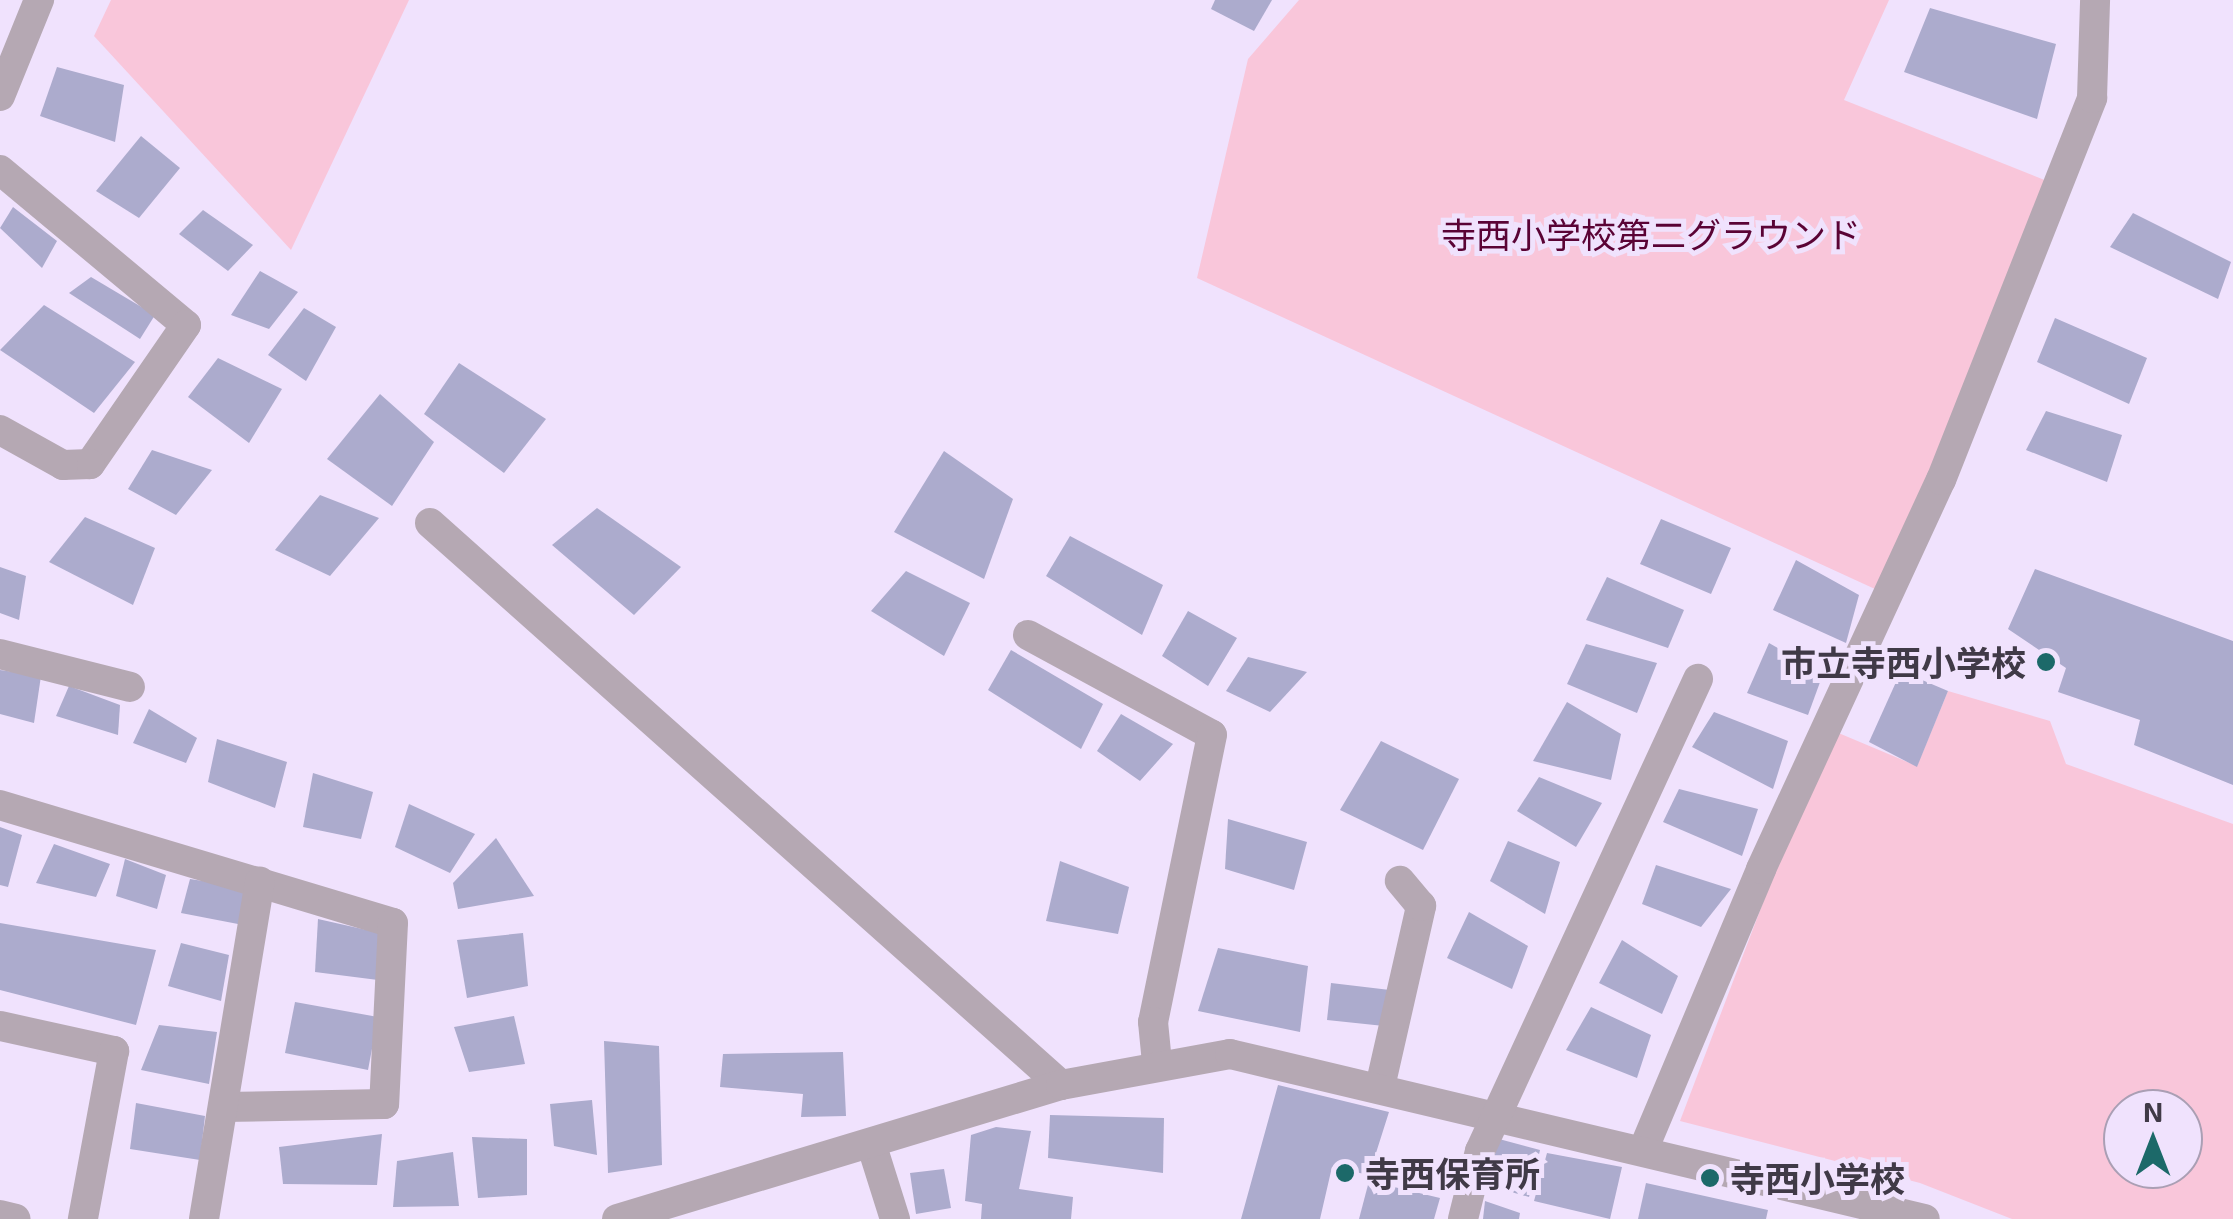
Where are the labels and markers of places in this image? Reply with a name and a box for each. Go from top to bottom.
place label: 市立寺西小学校 [1781,641,2026,683]
marker: 市立寺西小学校 [2035,651,2057,673]
place label: 寺西保育所 [1365,1152,1540,1194]
place label: 寺西小学校 [1730,1157,1905,1199]
marker: 寺西保育所 [1334,1162,1356,1184]
marker: 寺西小学校 [1699,1167,1721,1189]

